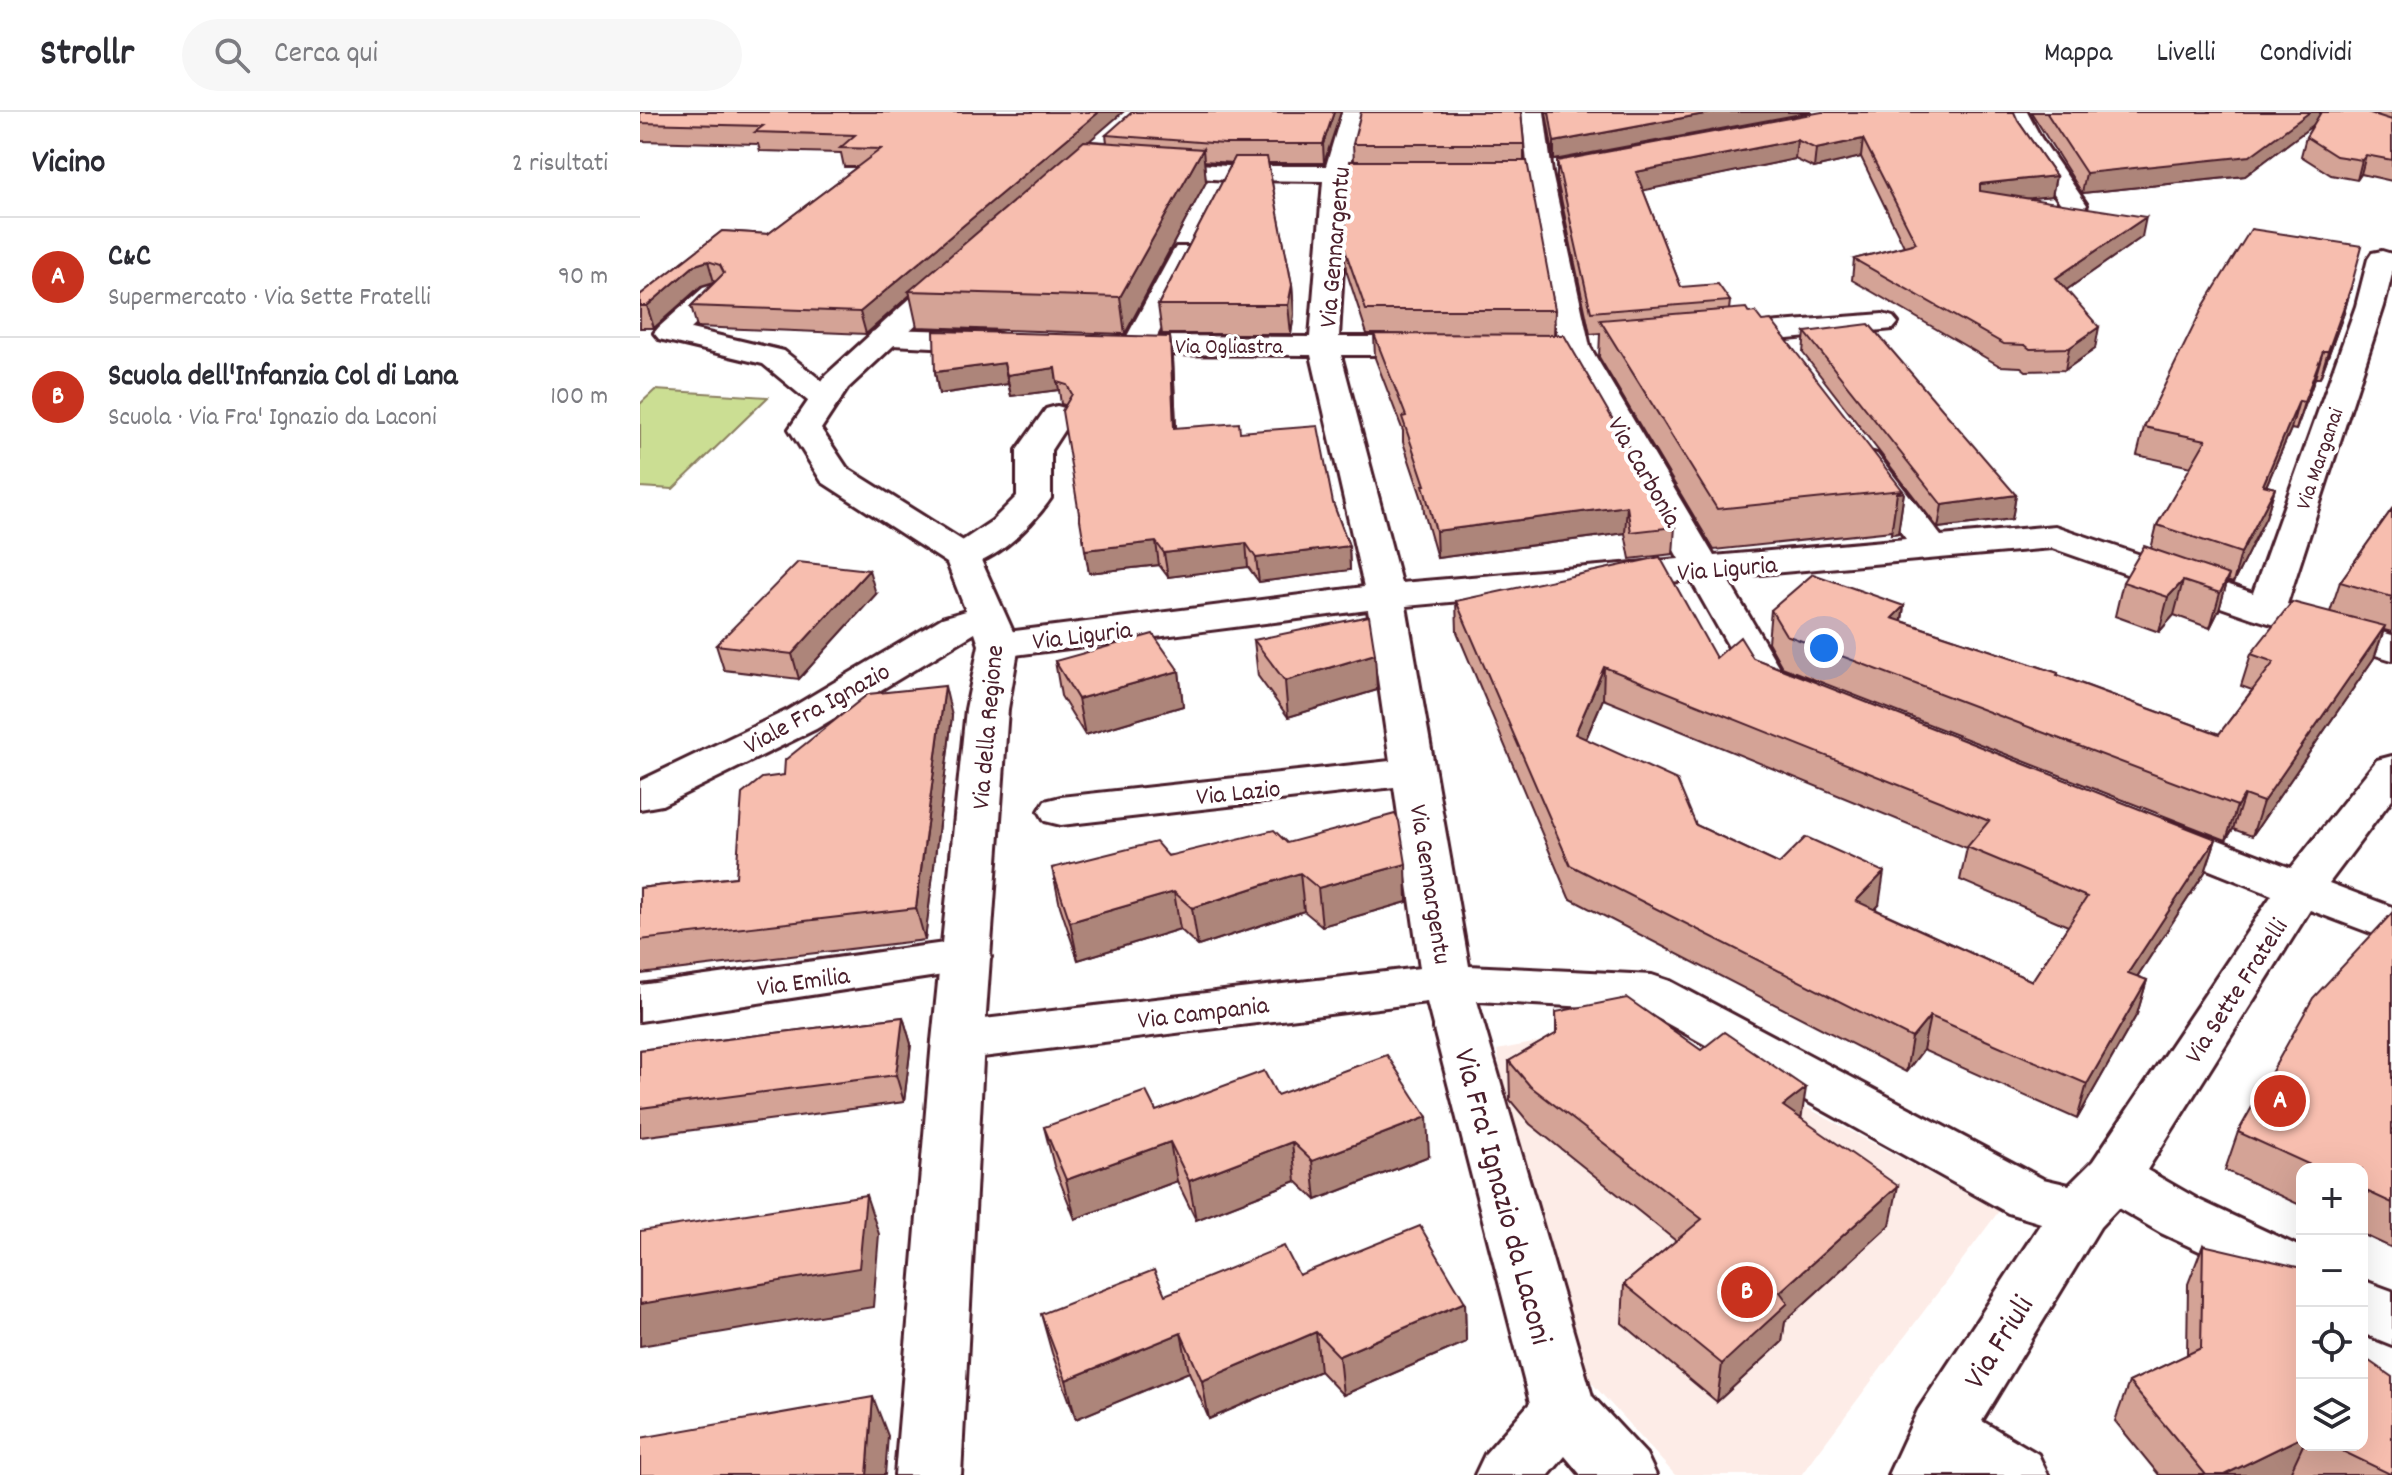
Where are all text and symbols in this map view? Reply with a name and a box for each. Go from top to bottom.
search box [182,19,742,91]
text: Strollr [40,28,134,83]
icon: search [210,33,254,77]
text: Cerca qui [274,34,378,77]
text: Mappa [2044,35,2112,75]
text: Livelli [2156,35,2215,75]
text: Condividi [2259,35,2352,75]
text: Vicino [32,140,105,189]
text: 2 risultati [512,146,608,183]
street label: Via Gennargentu [1311,165,1362,329]
text: C&C [108,237,151,280]
text: A [51,259,65,296]
text: 90 m [558,259,608,296]
text: Supermercato · Via Sette Fratelli [108,280,431,317]
street label: Via Ogliastra [1175,333,1284,364]
text: Scuola dell'Infanzia Col di Lana [108,357,457,400]
text: B [52,379,64,416]
text: 100 m [550,379,608,416]
text: Scuola · Via Fra' Ignazio da Laconi [108,400,437,437]
street label: Via Marganai [2289,404,2353,514]
street label: Via Carbonia [1596,411,1690,535]
street label: Via Liguria [1676,548,1780,593]
street label: Via Liguria [1031,613,1135,662]
your location [1804,628,1844,668]
street label: Via della Regione [964,644,1015,811]
street label: Viale Fra Ignazio [738,655,898,766]
street label: Via Lazio [1194,772,1282,817]
street label: Via Gennargentu [1398,802,1459,967]
street label: Via Sette Fratelli [2177,912,2299,1072]
street label: Via Emilia [755,959,853,1008]
street label: Via Campania [1136,988,1272,1041]
street label: Via Fra' Ignazio da Laconi [1439,1044,1562,1351]
pin: A [2254,1071,2306,1131]
map controls [2296,1163,2368,1451]
button: + [2296,1163,2368,1235]
button: − [2296,1235,2368,1307]
pin: B [1721,1262,1773,1322]
street label: Via Friuli [1954,1288,2048,1399]
button: locate [2296,1307,2368,1379]
button: layers [2296,1379,2368,1451]

